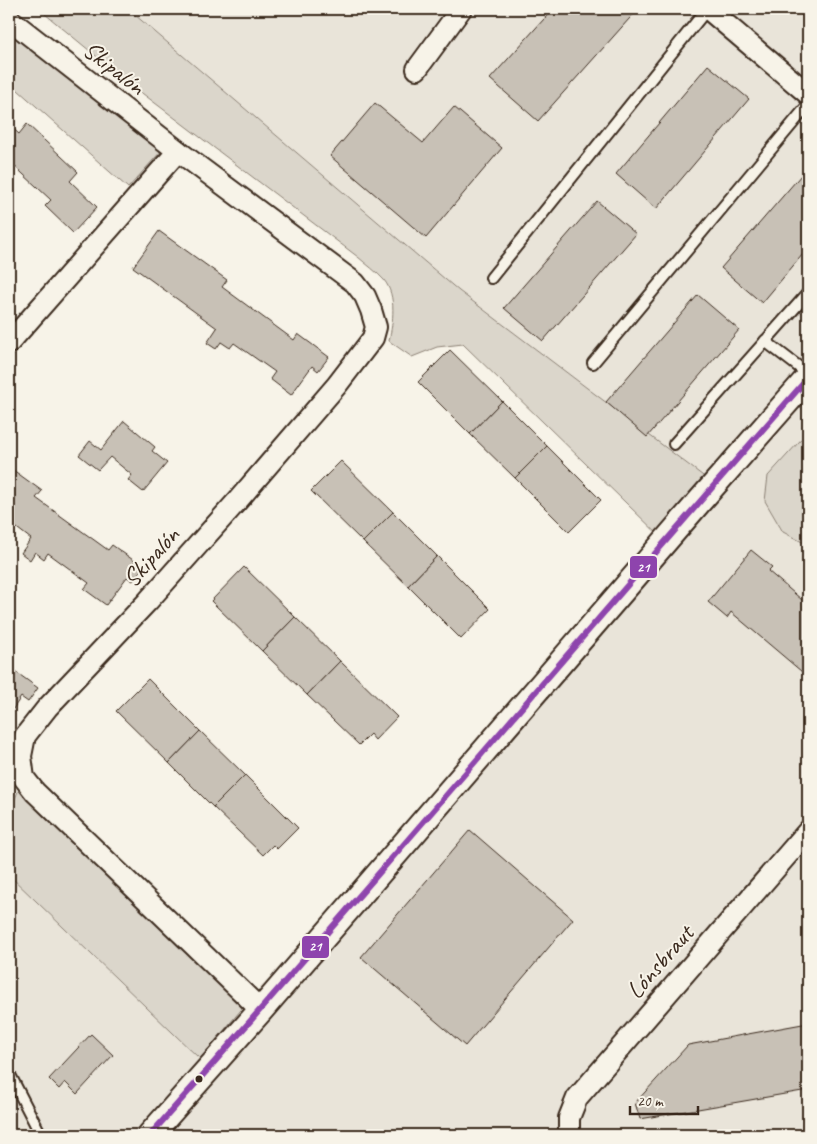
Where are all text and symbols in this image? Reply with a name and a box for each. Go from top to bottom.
street label: Skipalón [76,34,152,103]
street label: Skipalón [116,520,187,594]
line badge: 21 [629,555,658,579]
text: 21 [637,559,651,576]
street label: Lónsbraut [619,916,703,1005]
line badge: 21 [301,935,330,959]
text: 21 [309,938,323,955]
unlabelled marker [194,1074,204,1084]
scale bar [630,1084,697,1116]
text: 20 m [637,1092,664,1111]

